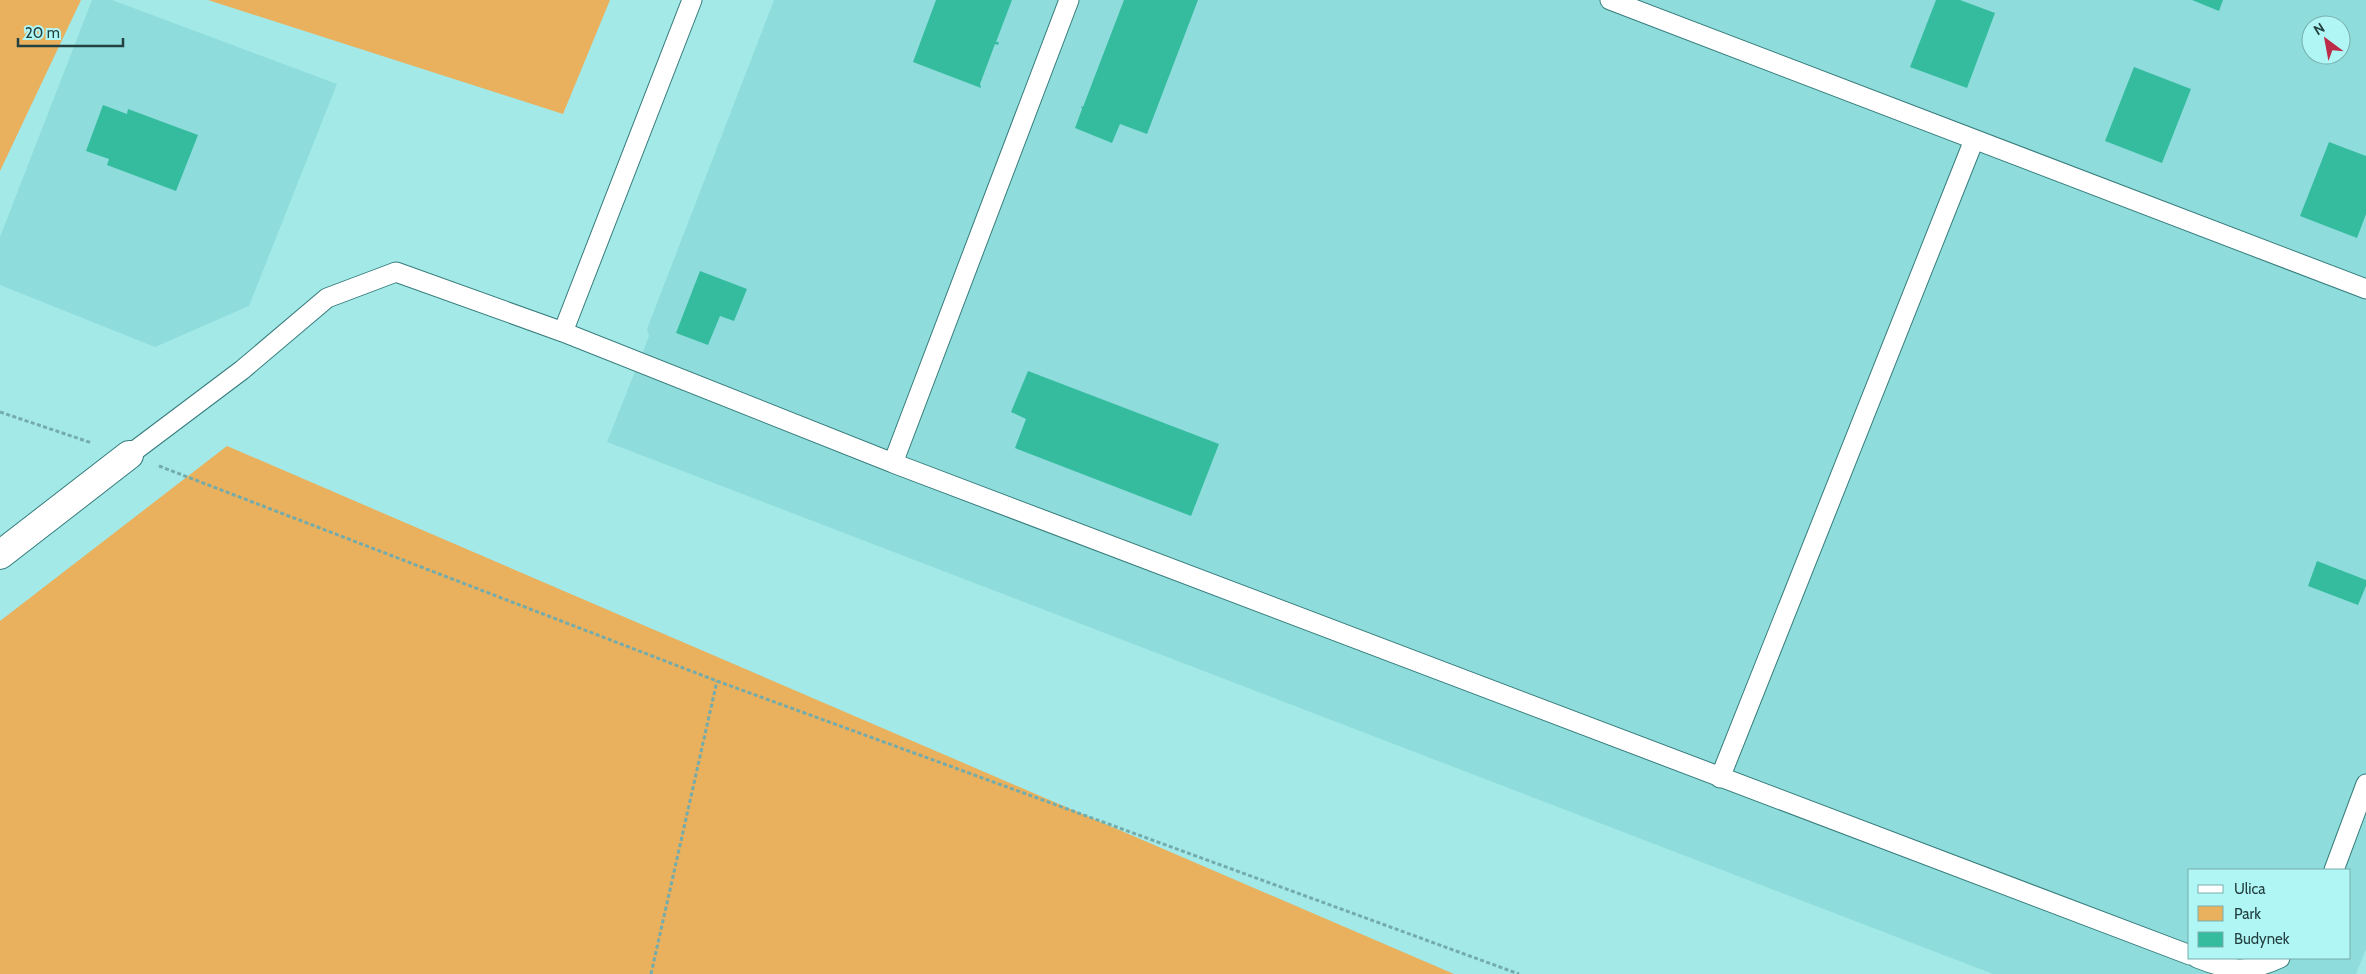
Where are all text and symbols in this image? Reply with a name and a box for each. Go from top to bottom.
scale bar [18,15,122,47]
north arrow [2301,15,2351,65]
text: N [2310,19,2328,39]
text: 20 m [25,24,60,42]
legend [2188,869,2351,959]
text: Ulica [2234,880,2266,898]
text: Park [2234,905,2261,923]
text: Budynek [2234,930,2290,948]

